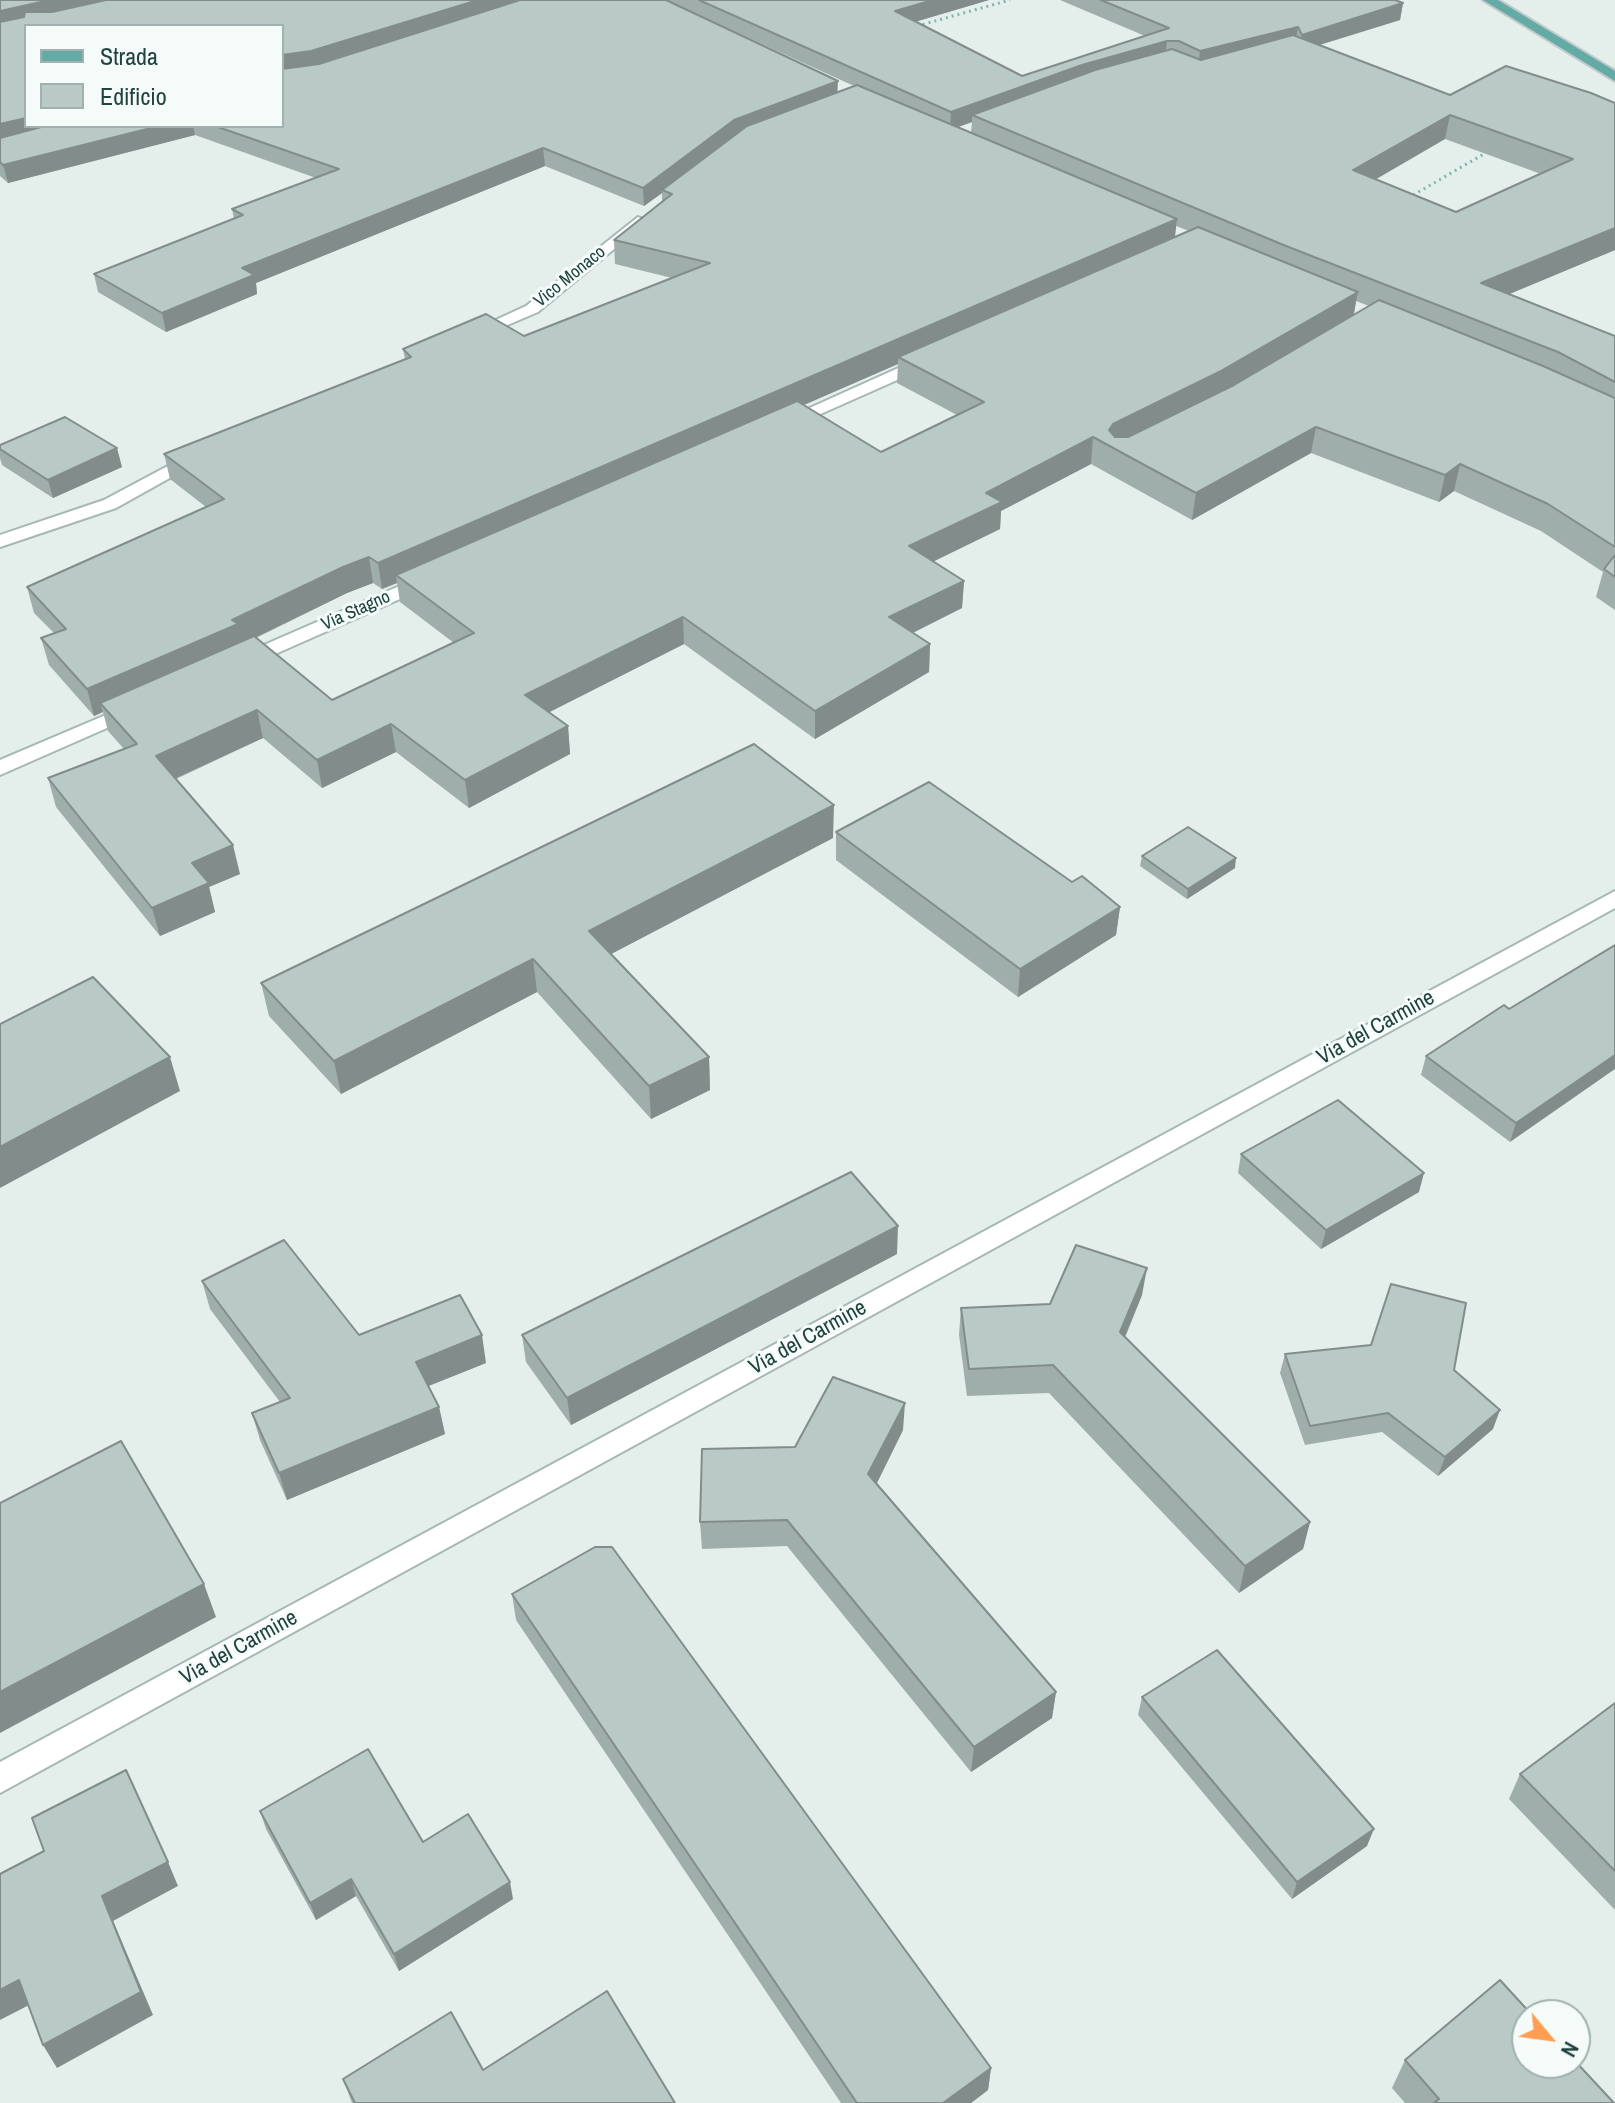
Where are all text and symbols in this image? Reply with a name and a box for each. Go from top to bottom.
legend [24,24,284,128]
text: Strada [100,40,158,72]
text: Edificio [100,80,167,112]
street label: Vico Monaco [530,242,610,312]
street label: Via Stagno [318,586,394,636]
street label: Via del Carmine [1313,985,1439,1071]
street label: Via del Carmine [745,1295,871,1381]
street label: Via del Carmine [176,1605,302,1691]
north arrow [1511,1999,1591,2079]
text: N [1554,2037,1587,2063]

